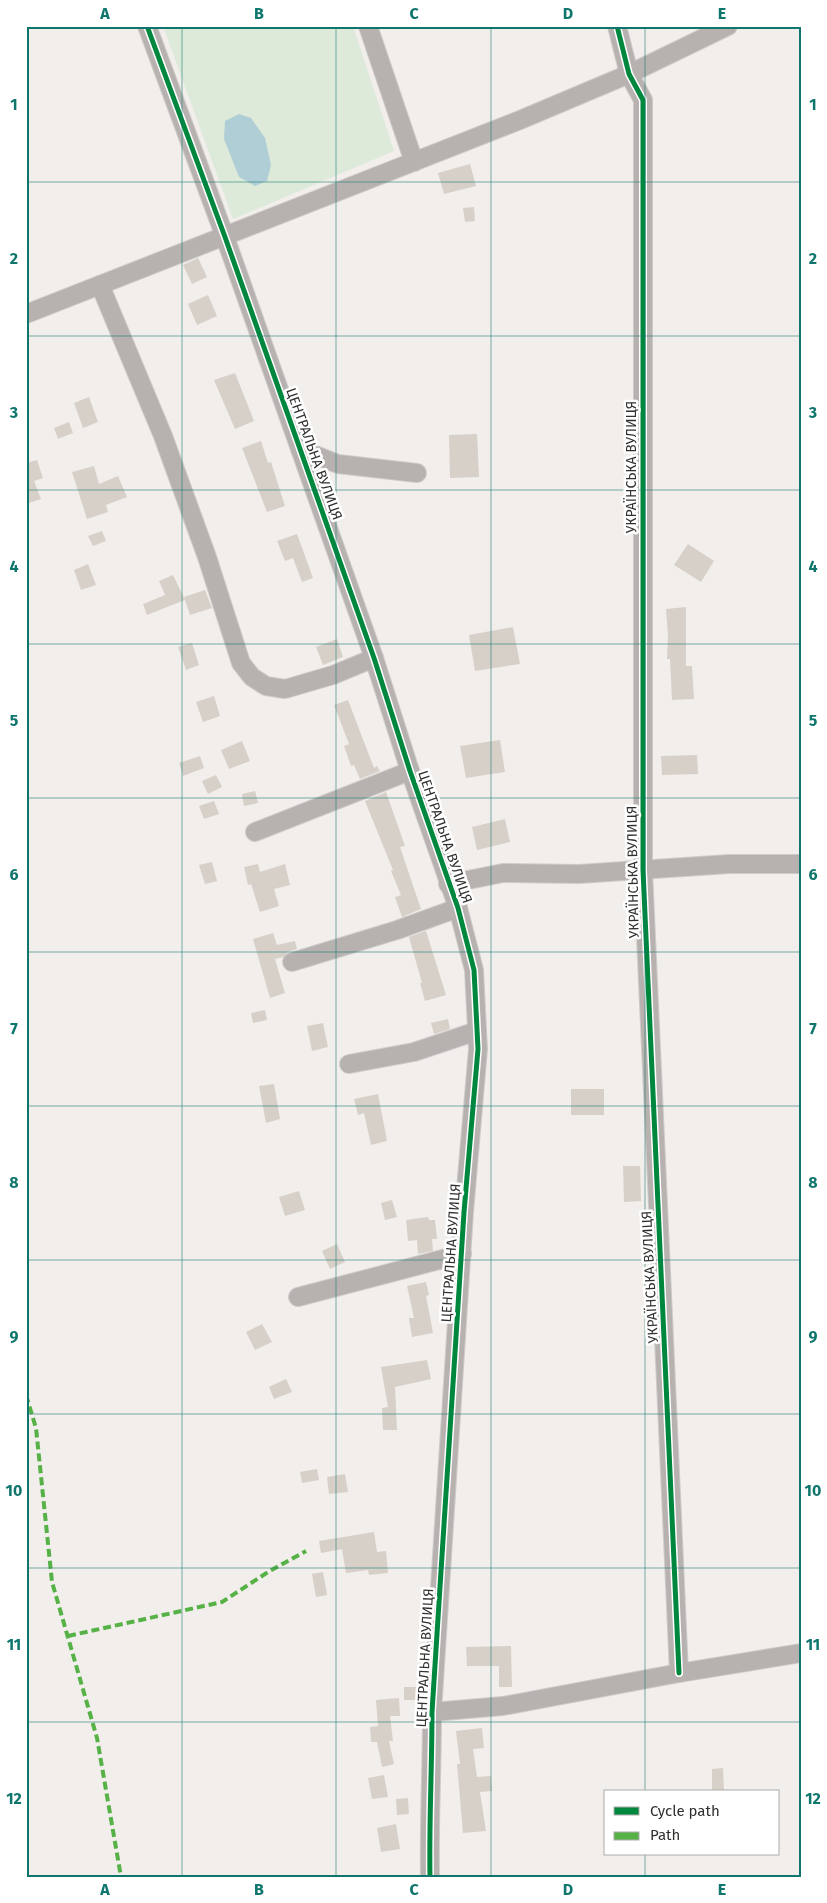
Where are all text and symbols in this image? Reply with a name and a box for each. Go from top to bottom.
text: A [99,4,110,23]
text: B [254,4,264,23]
text: C [409,4,419,23]
text: D [563,4,573,23]
text: E [718,4,726,23]
text: 1 [10,95,18,114]
text: 1 [809,95,817,114]
text: 2 [10,249,18,268]
text: 2 [809,249,817,268]
street label: ЦЕНТРАЛЬНА ВУЛИЦЯ [282,386,346,522]
street label: УКРАЇНСЬКА ВУЛИЦЯ [623,401,640,533]
text: 3 [9,403,18,422]
text: 3 [808,403,817,422]
text: 4 [9,557,19,576]
text: 4 [808,557,818,576]
text: 5 [10,711,19,730]
text: 5 [809,711,818,730]
street label: ЦЕНТРАЛЬНА ВУЛИЦЯ [414,768,476,906]
street label: УКРАЇНСЬКА ВУЛИЦЯ [623,806,643,938]
text: 6 [9,865,19,884]
text: 6 [808,865,818,884]
text: 7 [10,1019,18,1038]
text: 7 [809,1019,817,1038]
text: 8 [9,1173,19,1192]
text: 8 [808,1173,818,1192]
street label: ЦЕНТРАЛЬНА ВУЛИЦЯ [438,1183,464,1323]
street label: УКРАЇНСЬКА ВУЛИЦЯ [638,1210,662,1344]
text: 9 [10,1327,19,1346]
text: 9 [809,1327,818,1346]
text: 10 [6,1481,22,1500]
text: 10 [805,1481,821,1500]
street label: ЦЕНТРАЛЬНА ВУЛИЦЯ [413,1588,437,1728]
text: 11 [7,1635,21,1654]
text: 11 [806,1635,820,1654]
text: 12 [6,1789,22,1808]
text: 12 [805,1789,821,1808]
legend [604,1790,780,1856]
text: Cycle path [650,1802,720,1820]
text: Path [650,1826,680,1844]
text: A [99,1880,110,1899]
text: B [254,1880,264,1899]
text: C [409,1880,419,1899]
text: D [563,1880,573,1899]
text: E [718,1880,726,1899]

